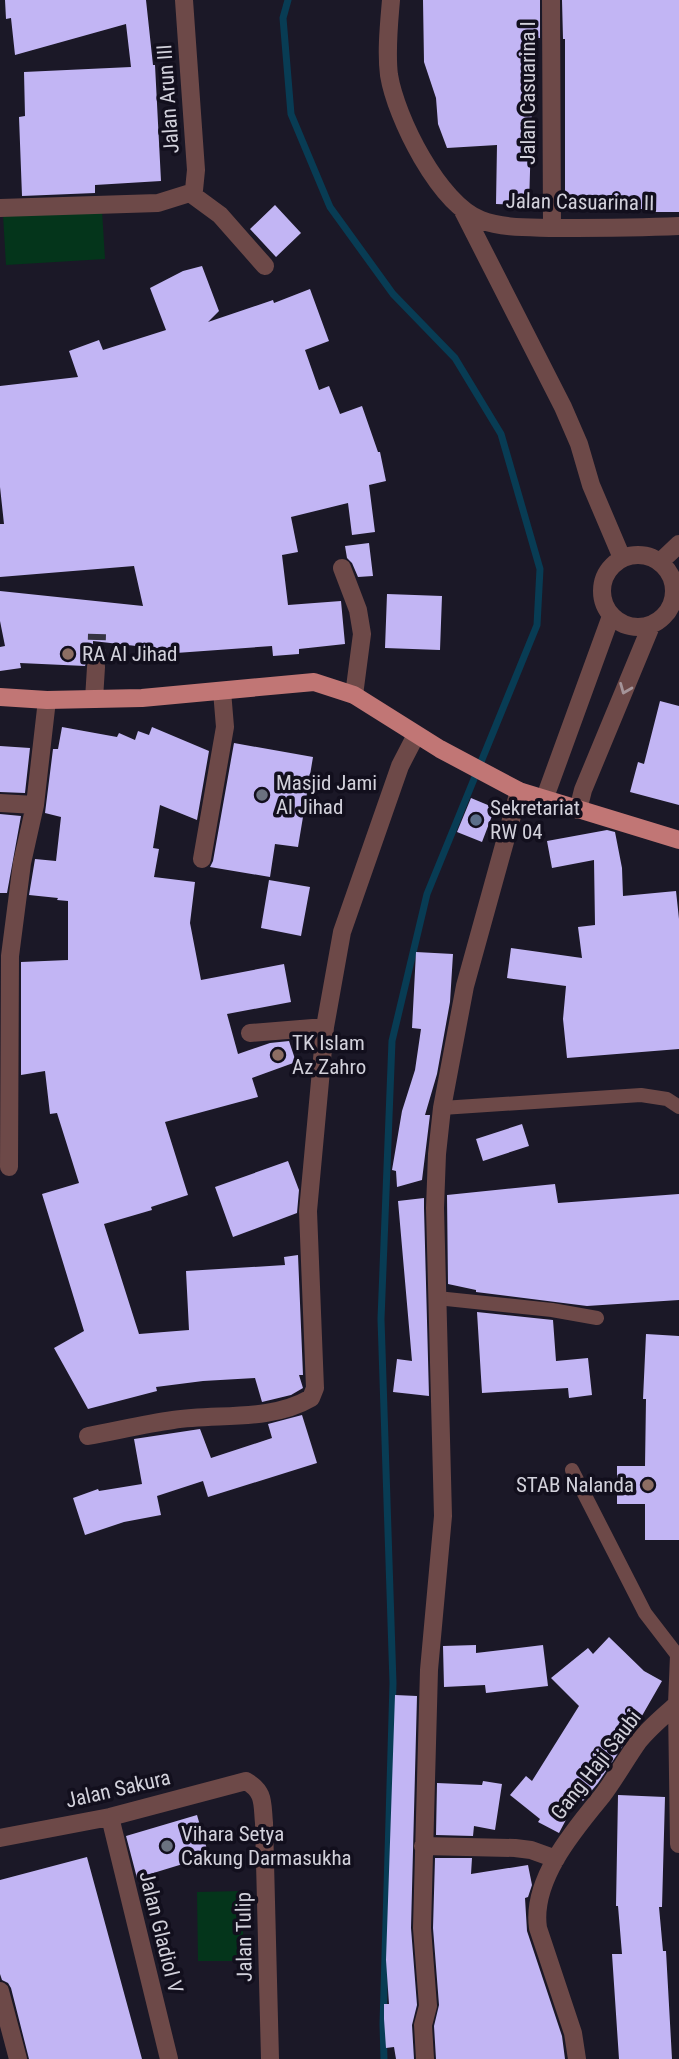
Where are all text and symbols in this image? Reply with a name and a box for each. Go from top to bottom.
street label: Jalan Casuarina I [516,21,540,165]
street label: Jalan Arun III [152,44,184,154]
street label: Jalan Casuarina II [505,189,655,215]
place label: RA Al Jihad [82,642,177,666]
marker: RA Al Jihad [60,646,76,662]
one-way arrow [619,682,633,694]
place label: Masjid Jami Al Jihad [276,771,377,819]
marker: Masjid Jami Al Jihad [254,787,270,803]
place label: Sekretariat RW 04 [490,796,580,844]
marker: Sekretariat RW 04 [468,812,484,828]
place label: TK Islam Az Zahro [292,1031,366,1079]
marker: TK Islam Az Zahro [270,1047,286,1063]
place label: STAB Nalanda [516,1473,634,1497]
marker: STAB Nalanda [640,1477,656,1493]
street label: Gang Haji Saubi [546,1706,646,1824]
street label: Jalan Sakura [63,1765,173,1813]
place label: Vihara Setya Cakung Darmasukha [181,1822,352,1870]
marker: Vihara Setya Cakung Darmasukha [159,1838,175,1854]
street label: Jalan Gladiol V [134,1869,188,1996]
street label: Jalan Tulip [231,1892,257,1982]

